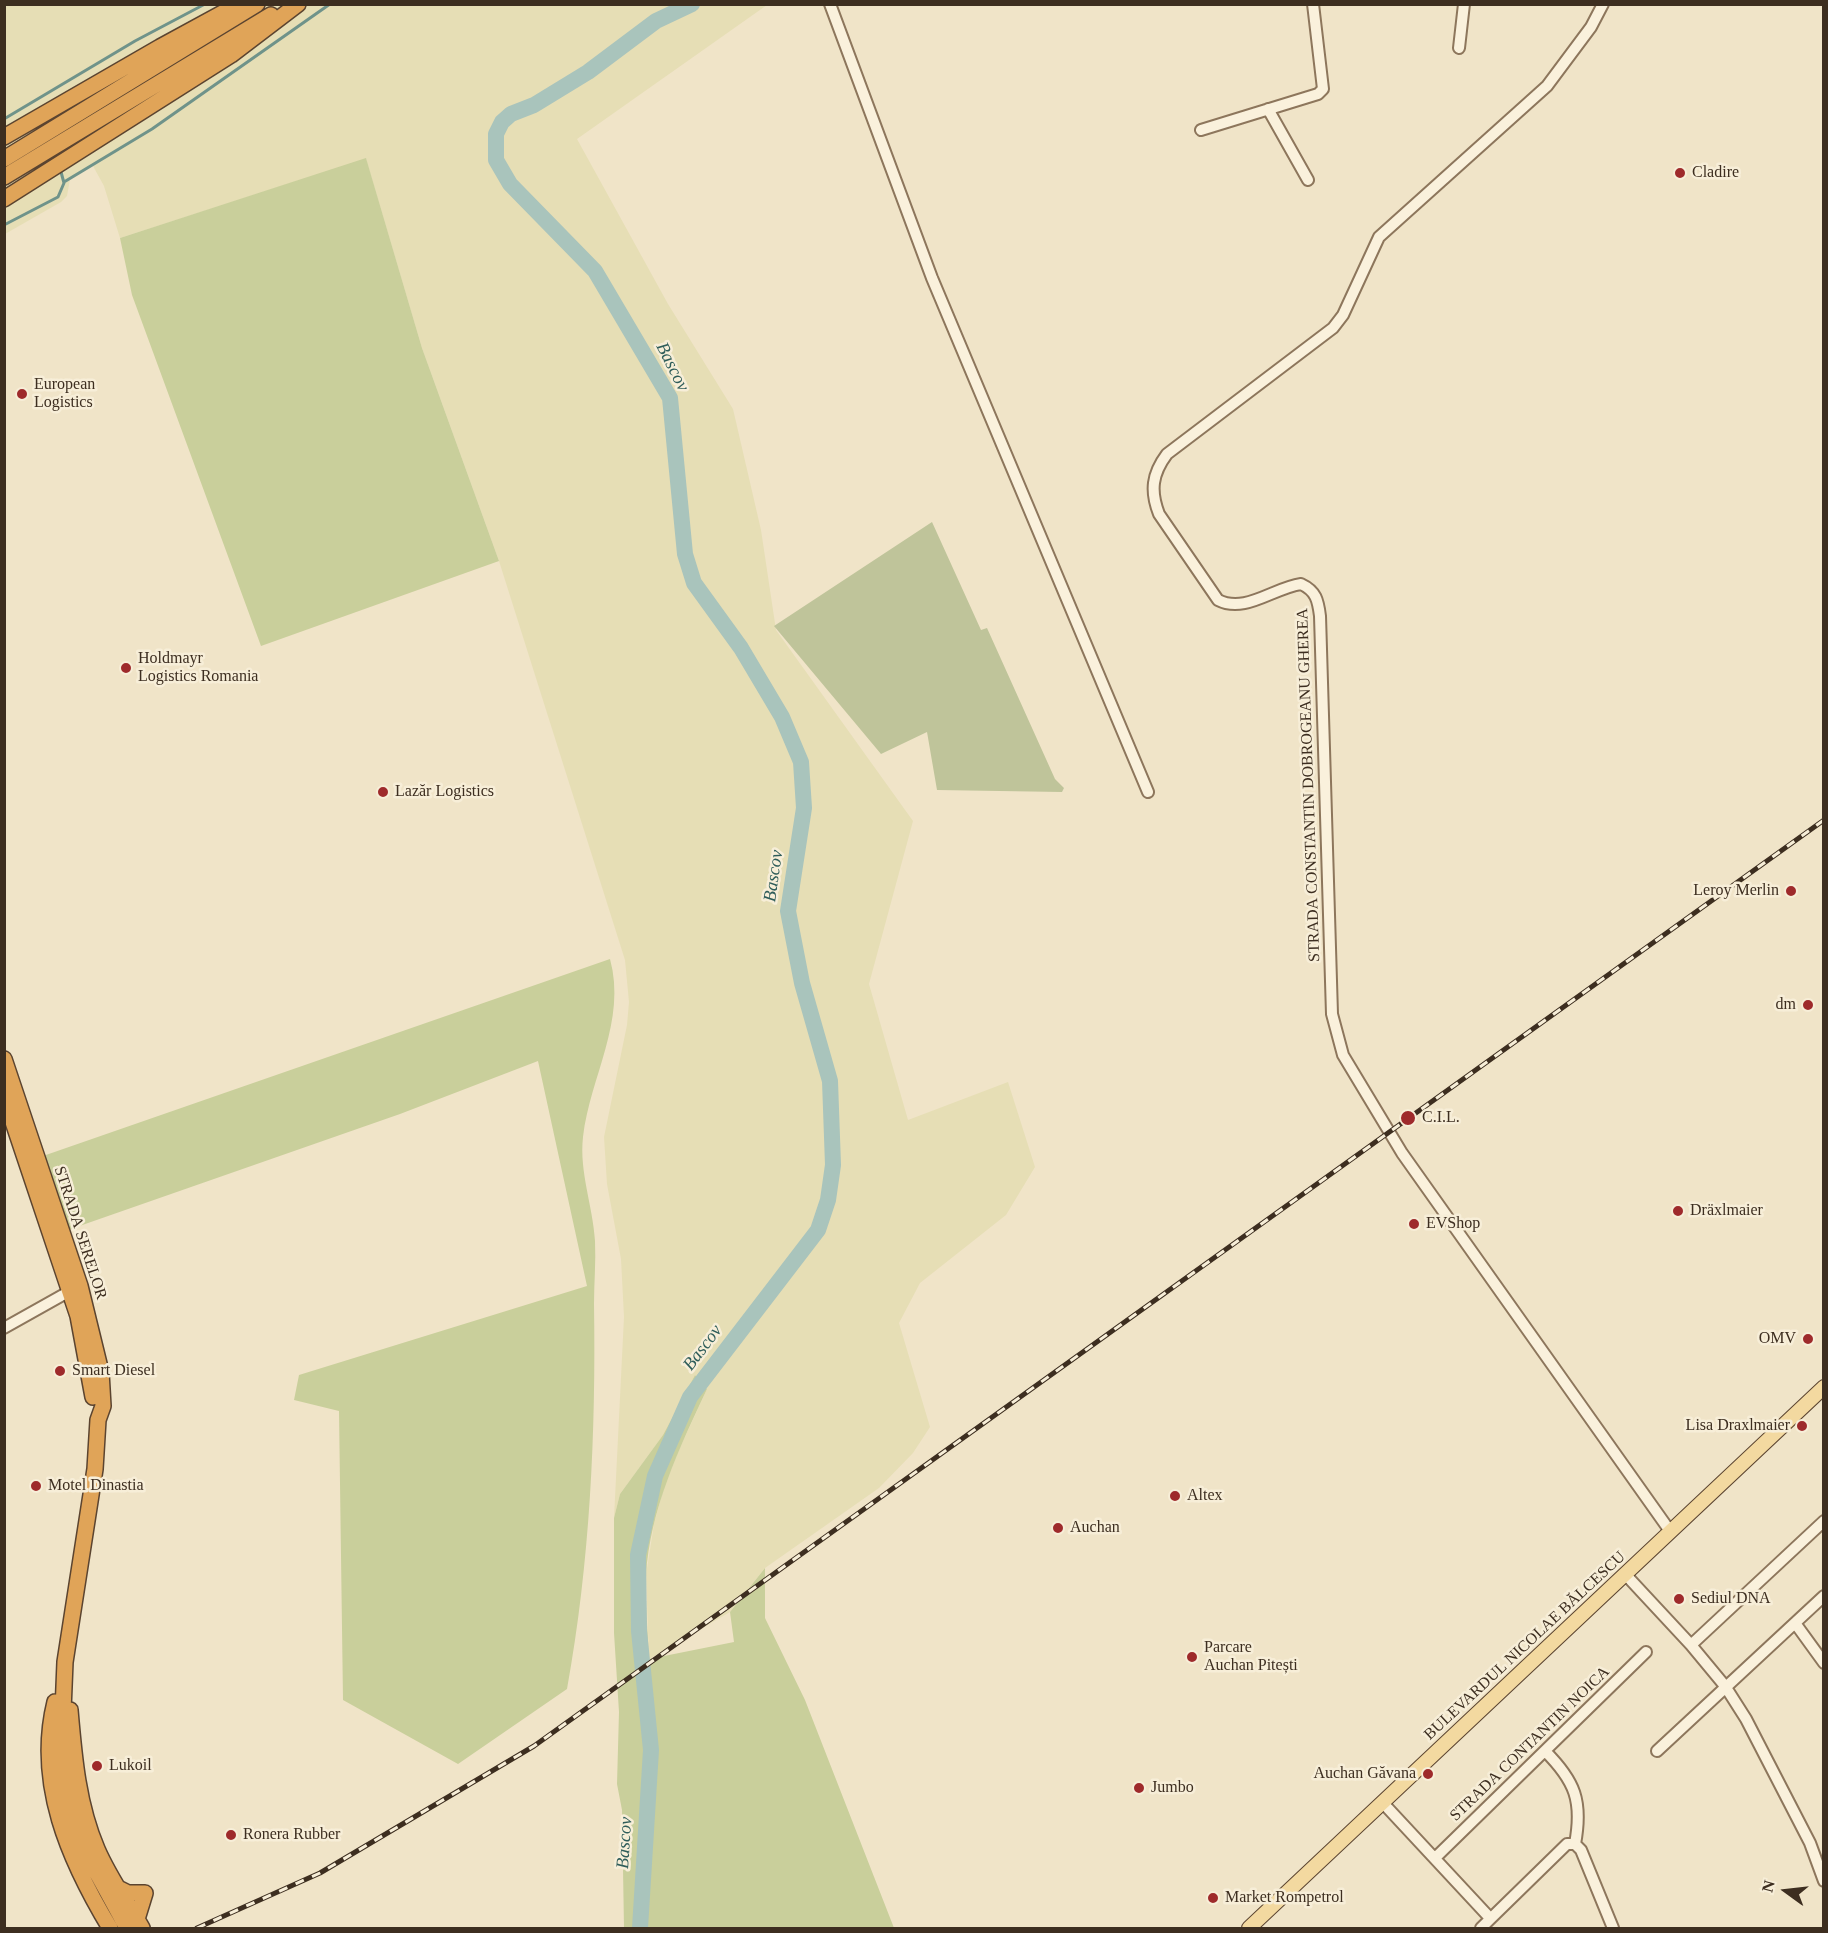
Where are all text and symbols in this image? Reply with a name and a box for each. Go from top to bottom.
place label: Cladire [1692,163,1739,183]
marker: Cladire [1673,166,1687,180]
water label: Bascov [651,339,693,395]
place label: European Logistics [34,375,95,413]
marker: European Logistics [15,387,29,401]
street label: STRADA CONSTANTIN DOBROGEANU GHEREA [1293,608,1325,962]
place label: Holdmayr Logistics Romania [138,649,258,687]
marker: Holdmayr Logistics Romania [119,661,133,675]
place label: Lazăr Logistics [395,782,494,802]
marker: Lazăr Logistics [376,785,390,799]
water label: Bascov [760,849,788,903]
place label: Leroy Merlin [1693,881,1779,901]
marker: Leroy Merlin [1784,884,1798,898]
place label: dm [1776,995,1796,1015]
marker: dm [1801,998,1815,1012]
place label: C.I.L. [1422,1108,1460,1128]
marker: C.I.L. [1399,1109,1417,1127]
street label: STRADA SERELOR [49,1164,111,1302]
place label: Dräxlmaier [1690,1201,1763,1221]
marker: Dräxlmaier [1671,1204,1685,1218]
place label: EVShop [1426,1214,1480,1234]
marker: EVShop [1407,1217,1421,1231]
water label: Bascov [679,1321,727,1375]
place label: OMV [1759,1329,1796,1349]
marker: OMV [1801,1332,1815,1346]
place label: Smart Diesel [72,1361,155,1381]
marker: Smart Diesel [53,1364,67,1378]
place label: Lisa Draxlmaier [1686,1416,1790,1436]
marker: Lisa Draxlmaier [1795,1419,1809,1433]
place label: Motel Dinastia [48,1476,144,1496]
marker: Motel Dinastia [29,1479,43,1493]
place label: Altex [1187,1486,1223,1506]
marker: Altex [1168,1489,1182,1503]
place label: Auchan [1070,1518,1120,1538]
marker: Auchan [1051,1521,1065,1535]
street label: BULEVARDUL NICOLAE BĂLCESCU [1420,1548,1630,1744]
place label: Sediul DNA [1691,1589,1771,1609]
marker: Sediul DNA [1672,1592,1686,1606]
place label: Parcare Auchan Pitești [1204,1638,1298,1676]
marker: Parcare Auchan Pitești [1185,1650,1199,1664]
street label: STRADA CONTANTIN NOICA [1446,1663,1614,1825]
place label: Lukoil [109,1756,152,1776]
marker: Lukoil [90,1759,104,1773]
place label: Auchan Găvana [1313,1764,1416,1784]
marker: Auchan Găvana [1421,1767,1435,1781]
place label: Jumbo [1151,1778,1194,1798]
marker: Jumbo [1132,1781,1146,1795]
water label: Bascov [612,1816,638,1870]
place label: Ronera Rubber [243,1825,340,1845]
marker: Ronera Rubber [224,1828,238,1842]
north arrow [1756,1861,1816,1921]
text: N [1758,1878,1778,1894]
place label: Market Rompetrol [1225,1888,1344,1908]
marker: Market Rompetrol [1206,1891,1220,1905]

